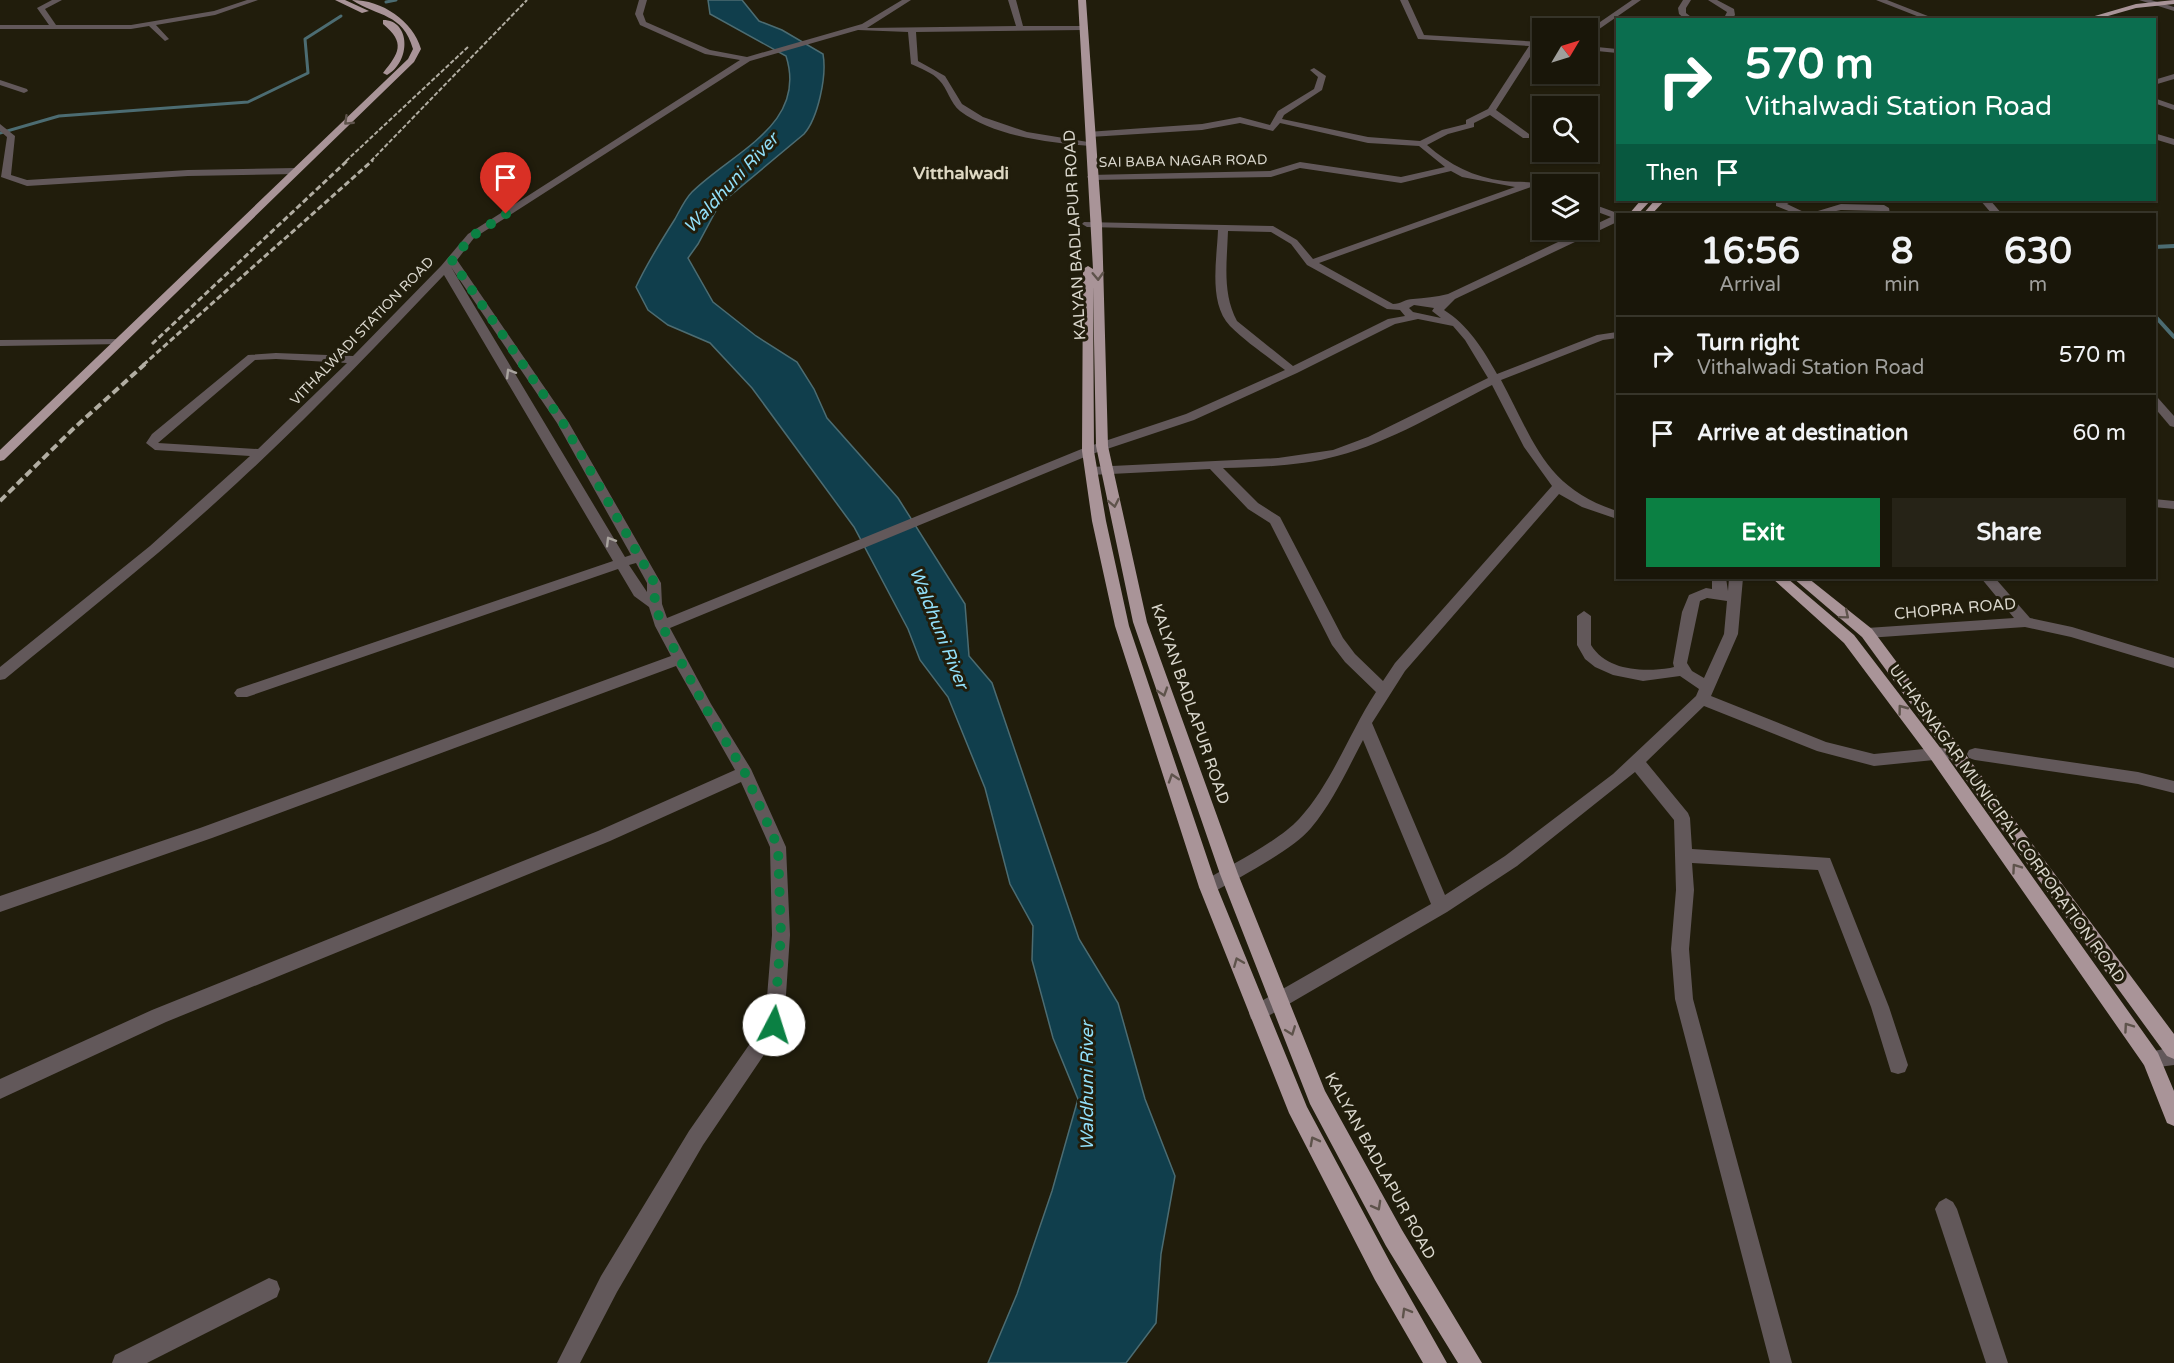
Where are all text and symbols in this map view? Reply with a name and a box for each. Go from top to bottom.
north arrow [1532,18,1598,84]
map controls [1532,18,1598,240]
text: 570 m [1745,39,1874,90]
icon: right [1646,42,1724,120]
text: Vithalwadi Station Road [1745,90,2052,123]
button: search [1532,96,1598,162]
one-way arrow [344,114,355,125]
water label: Waldhuni River [679,127,785,238]
street label: KALYAN BADLAPUR ROAD [1059,129,1091,341]
street label: SAI BABA NAGAR ROAD [1098,151,1268,171]
pin [480,152,531,214]
icon: arrive [1711,156,1744,189]
text: Then [1646,160,1699,186]
icon: arrive [489,161,522,194]
district label: Vitthalwadi [913,162,1009,184]
button: layers [1532,174,1598,240]
text: 16:56 [1700,230,1800,273]
text: 8 [1891,230,1913,273]
text: 630 [2004,230,2072,273]
street label: VITHALWADI STATION ROAD [287,253,437,409]
one-way arrow [1092,272,1104,281]
text: Arrival [1719,273,1781,297]
text: min [1884,273,1920,297]
text: m [2029,273,2047,297]
text: Turn right [1697,330,1799,356]
icon: right [1646,339,1679,372]
text: 570 m [2059,342,2126,368]
text: Vithalwadi Station Road [1697,356,1924,380]
one-way arrow [505,369,517,379]
icon: arrive [1646,417,1679,450]
text: Arrive at destination [1697,420,1908,446]
text: 60 m [2072,420,2126,446]
one-way arrow [1107,498,1120,508]
button: Exit [1646,498,1880,567]
button: Share [1892,498,2126,567]
one-way arrow [605,537,617,547]
water label: Waldhuni River [905,564,974,694]
street label: CHOPRA ROAD [1893,594,2017,624]
street label: KALYAN BADLAPUR ROAD [1146,601,1234,807]
one-way arrow [1838,608,1849,619]
street label: ULHASNAGAR MUNICIPAL CORPORATION ROAD [1885,661,2129,987]
one-way arrow [1156,686,1168,697]
one-way arrow [1898,705,1909,716]
one-way arrow [1168,773,1180,784]
one-way arrow [2012,863,2023,874]
one-way arrow [1232,957,1245,967]
position arrow [742,993,806,1057]
water label: Waldhuni River [1076,1019,1098,1151]
one-way arrow [2125,1022,2136,1033]
one-way arrow [1284,1025,1296,1036]
street label: KALYAN BADLAPUR ROAD [1320,1069,1440,1263]
one-way arrow [1310,1137,1321,1147]
one-way arrow [1370,1200,1381,1210]
one-way arrow [1402,1308,1414,1319]

